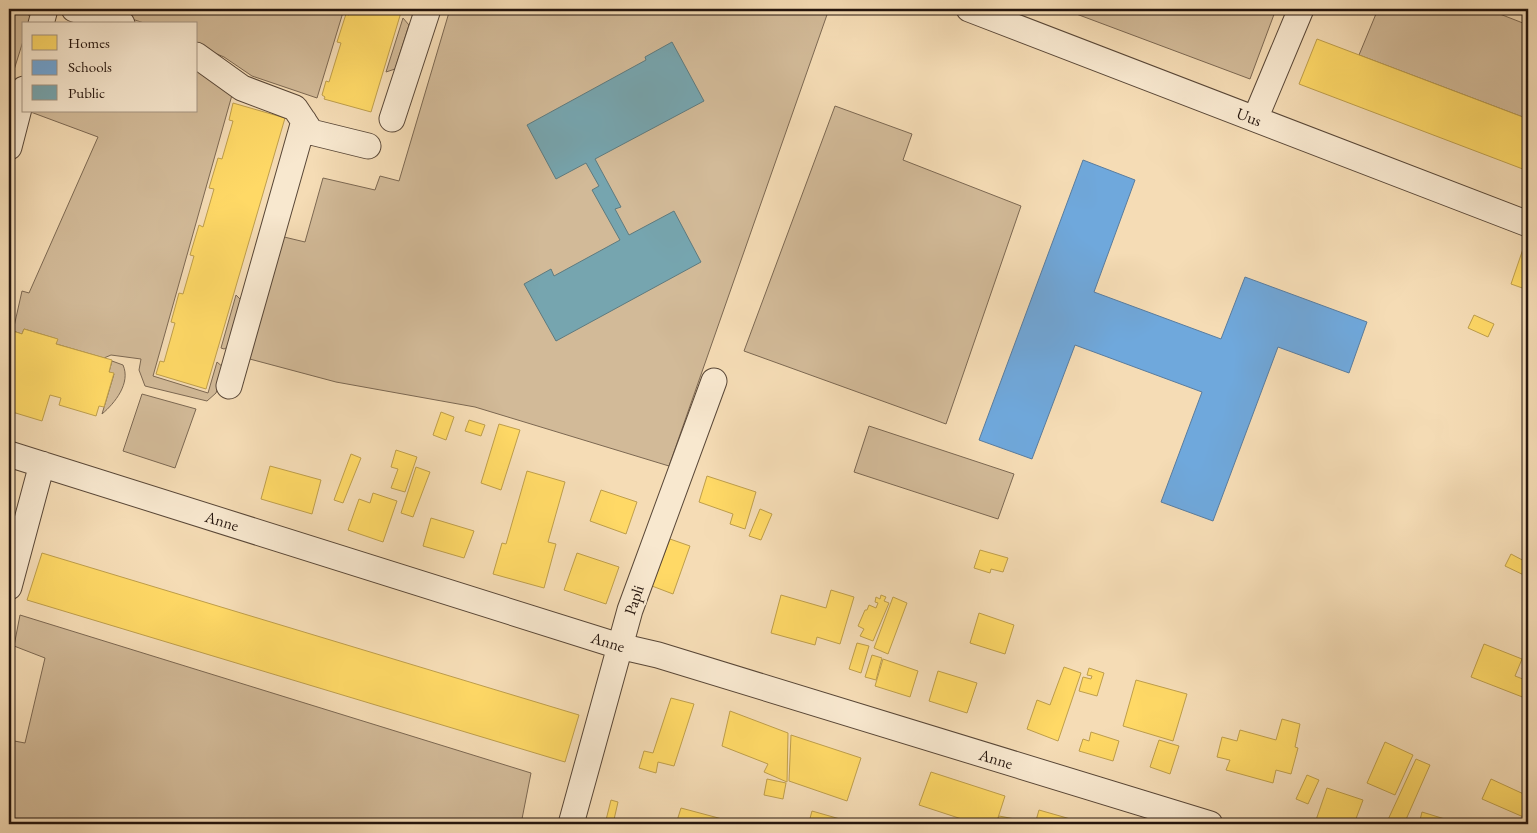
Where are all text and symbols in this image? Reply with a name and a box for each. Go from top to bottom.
legend [22,22,198,112]
text: Homes [68,33,110,52]
text: Schools [68,57,112,76]
text: Public [68,83,105,102]
street label: Uus [1233,103,1265,131]
street label: Anne [202,506,241,536]
street label: Papli [619,582,649,618]
street label: Anne [588,627,627,657]
street label: Anne [976,744,1015,774]

